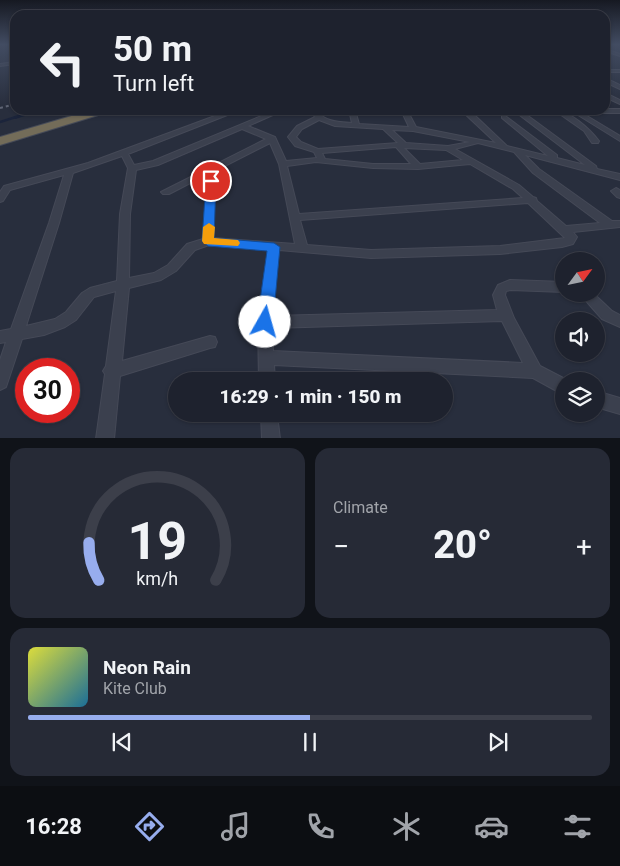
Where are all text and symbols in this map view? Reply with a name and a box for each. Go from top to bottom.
text: 50 m [113,29,192,70]
icon: left [30,30,95,95]
text: Turn left [113,71,194,96]
pin [190,160,232,202]
icon: arrive [197,167,225,195]
north arrow [555,252,605,302]
map controls [555,252,605,422]
position arrow [238,295,290,347]
button: sound [555,312,605,362]
speed limit sign: 30 [15,358,80,423]
button: layers [555,372,605,422]
text: 16:29 · 1 min · 150 m [219,385,402,408]
text: Climate [333,498,388,517]
text: 19 [128,511,187,572]
text: 20° [433,523,492,567]
text: − [333,530,349,563]
text: + [576,530,592,563]
text: km/h [137,568,178,589]
text: Neon Rain [103,656,191,679]
text: Kite Club [103,679,167,698]
icon: previous [108,728,136,756]
icon: pause [296,728,324,756]
icon: next [484,728,512,756]
icon: directions [132,809,167,844]
icon: music [218,809,253,844]
icon: phone [303,809,338,844]
icon: climate [389,809,424,844]
icon: car [474,809,509,844]
icon: filters [560,809,595,844]
text: 16:28 [25,814,82,839]

